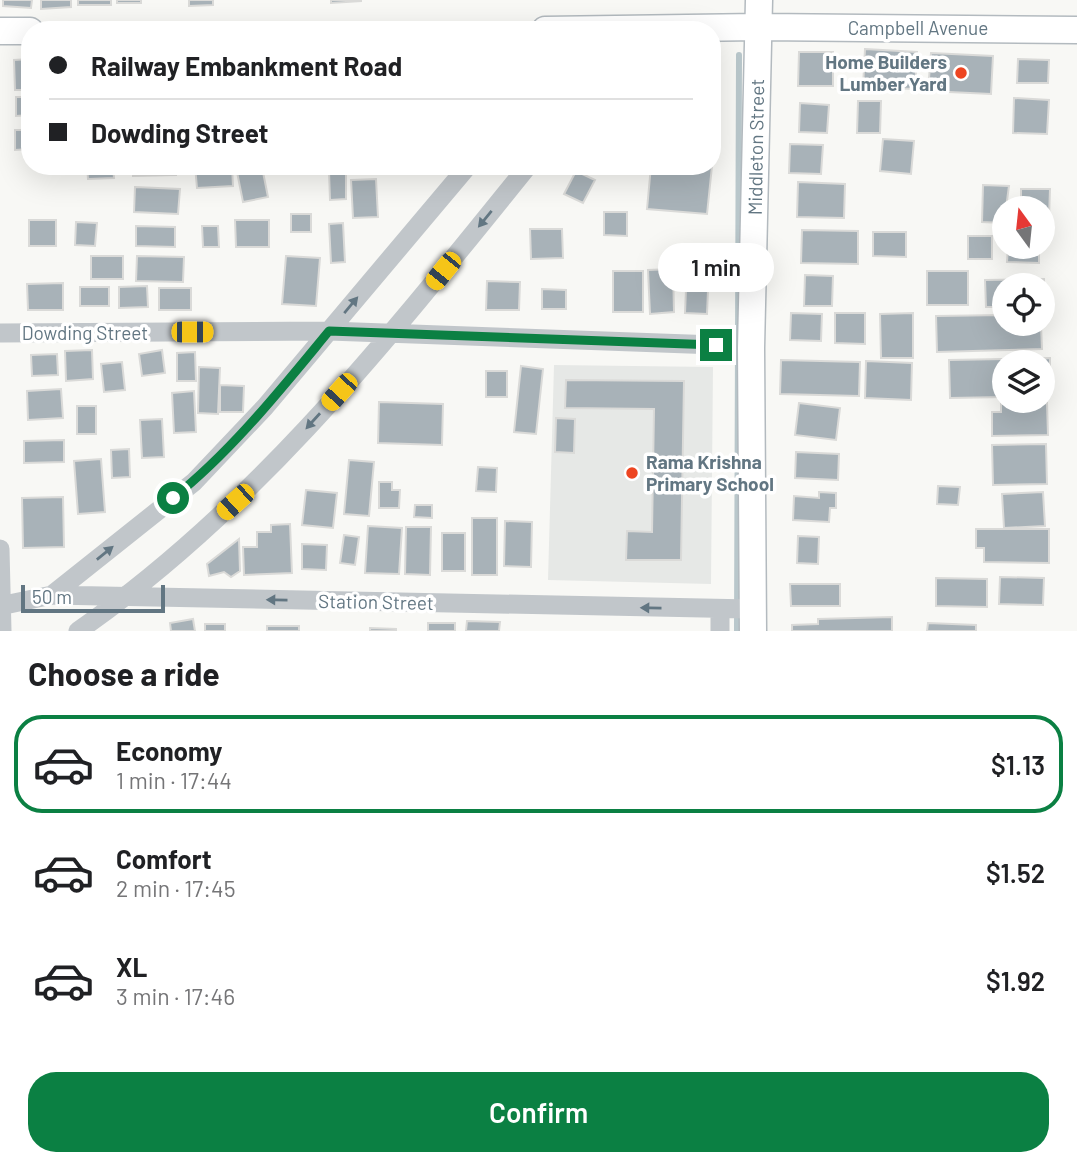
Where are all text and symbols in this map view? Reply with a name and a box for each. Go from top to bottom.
street label: Campbell Avenue [848,16,988,39]
text: Railway Embankment Road [91,50,402,81]
place label: Home Builders Lumber Yard [825,50,947,95]
marker: Home Builders Lumber Yard [953,65,969,81]
street label: Middleton Street [743,79,768,215]
text: Dowding Street [91,117,268,148]
north arrow [992,196,1055,259]
map controls [992,196,1055,413]
one-way arrow [477,210,492,228]
callout: 1 min [658,244,774,292]
car [422,248,465,294]
text: 1 min [691,253,741,281]
button: locate [992,273,1055,336]
one-way arrow [343,297,358,314]
street label: Dowding Street [22,321,148,344]
car [172,322,214,343]
route end [700,329,732,361]
button: layers [992,350,1055,413]
car [318,369,361,415]
one-way arrow [306,412,322,429]
place label: Rama Krishna Primary School [646,450,774,495]
marker: Rama Krishna Primary School [624,465,640,481]
car [213,480,258,524]
route start [157,482,189,514]
one-way arrow [96,545,114,560]
scale bar [21,582,164,613]
text: 50 m [32,585,72,608]
street label: Station Street [318,589,434,614]
one-way arrow [266,594,288,606]
one-way arrow [640,602,662,613]
text: Choose a ride [28,654,220,692]
icon: car [32,733,95,796]
text: Economy [116,735,222,766]
text: $1.13 [991,749,1045,780]
text: 1 min · 17:44 [116,766,232,794]
icon: car [32,841,95,904]
text: Comfort [116,843,212,874]
text: $1.52 [986,857,1045,888]
text: 2 min · 17:45 [116,874,235,902]
icon: car [32,949,95,1012]
text: XL [116,951,147,982]
text: $1.92 [986,965,1045,996]
text: 3 min · 17:46 [116,982,235,1010]
button: Confirm [28,1072,1049,1152]

